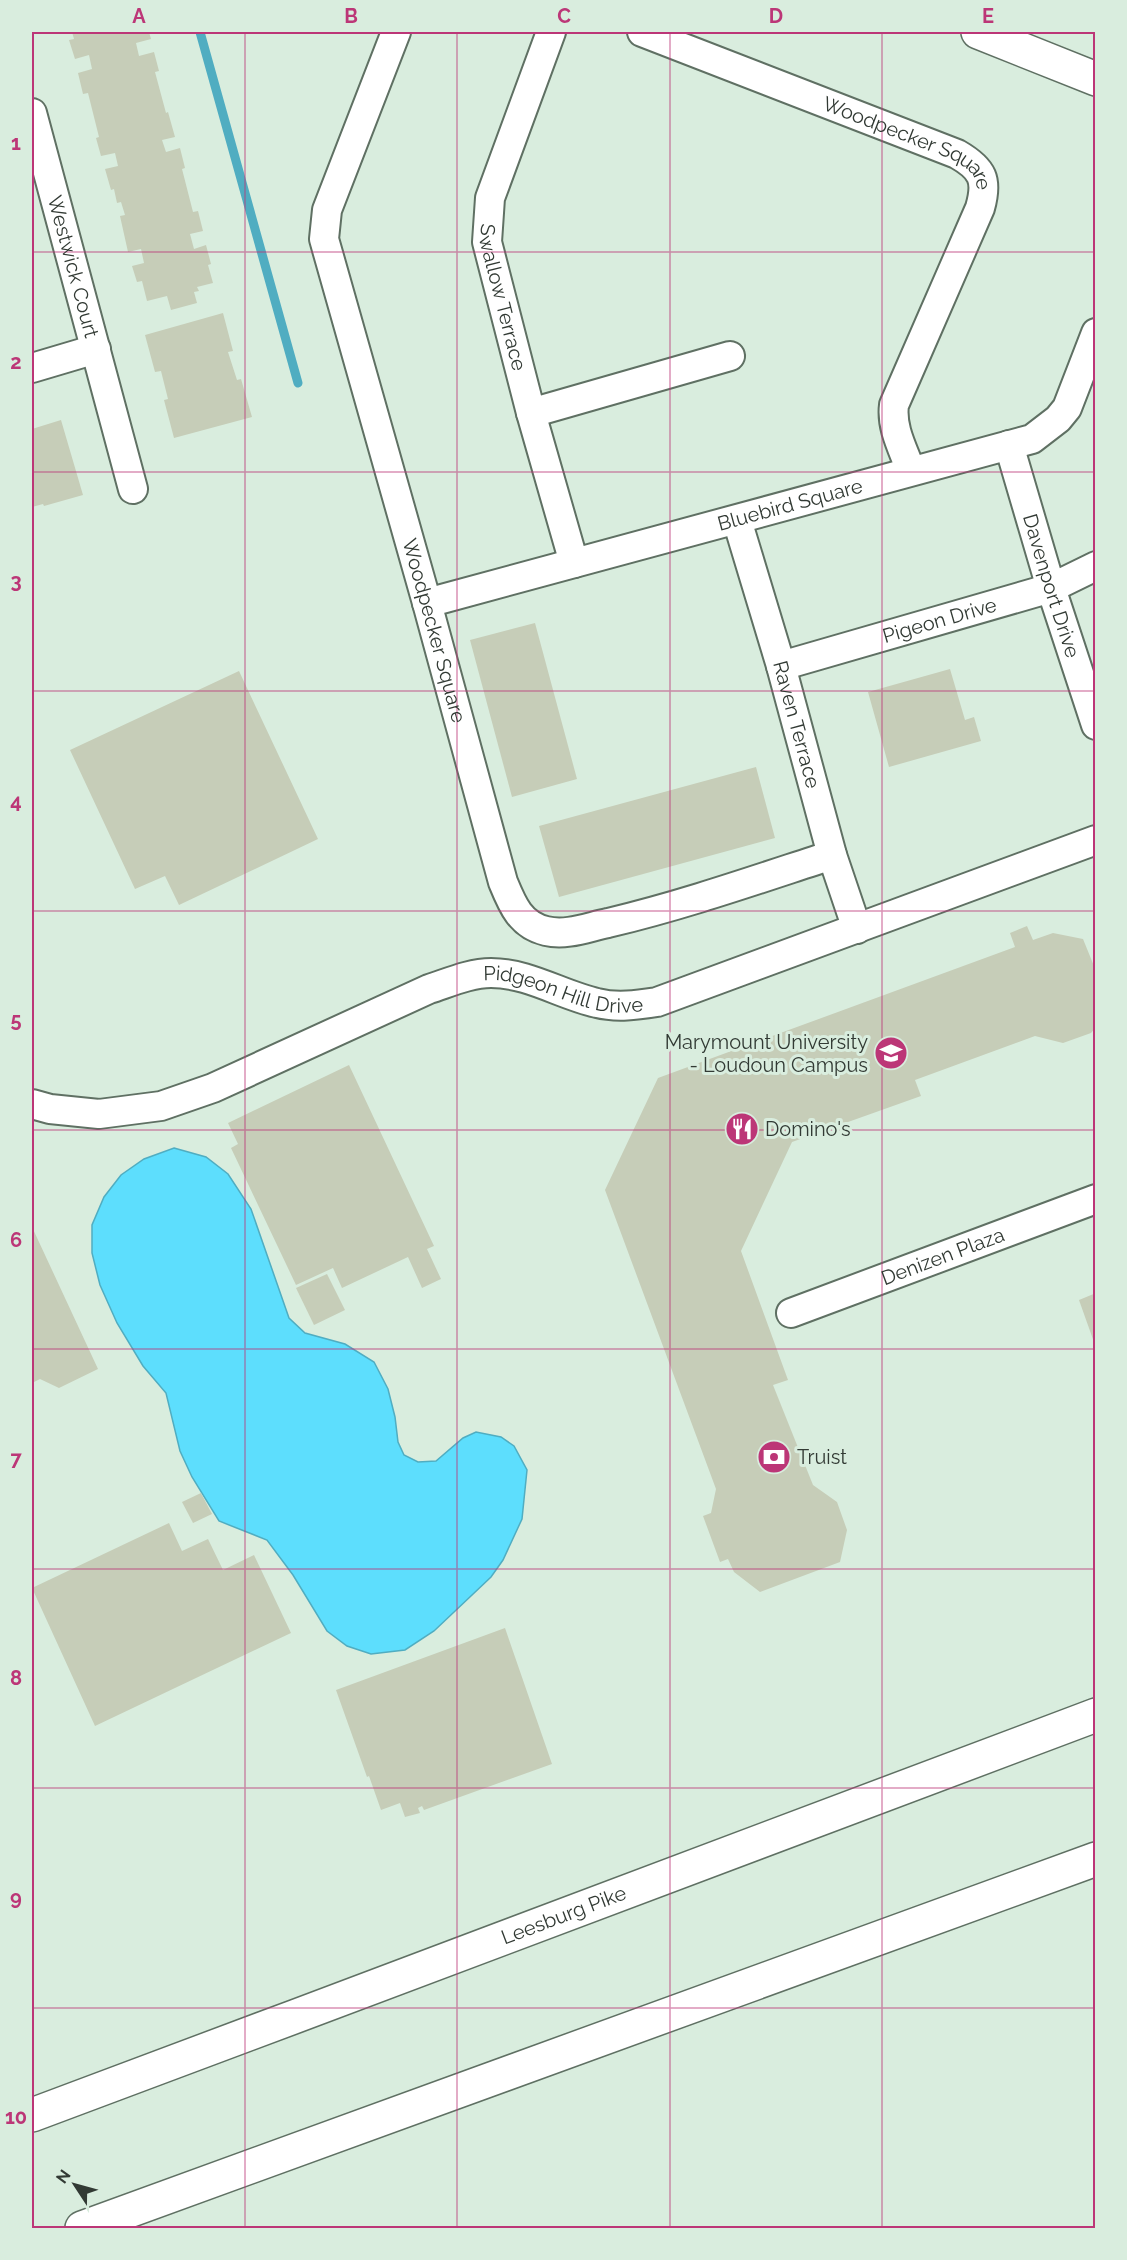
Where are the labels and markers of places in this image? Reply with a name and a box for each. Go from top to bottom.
place label: Marymount University - Loudoun Campus [665,1030,868,1077]
school or university icon: Marymount University - Loudoun Campus [873,1035,909,1071]
restaurant icon: Domino's [724,1111,760,1147]
place label: Domino's [765,1117,851,1141]
bank icon: Truist [756,1439,792,1475]
place label: Truist [797,1445,847,1469]

